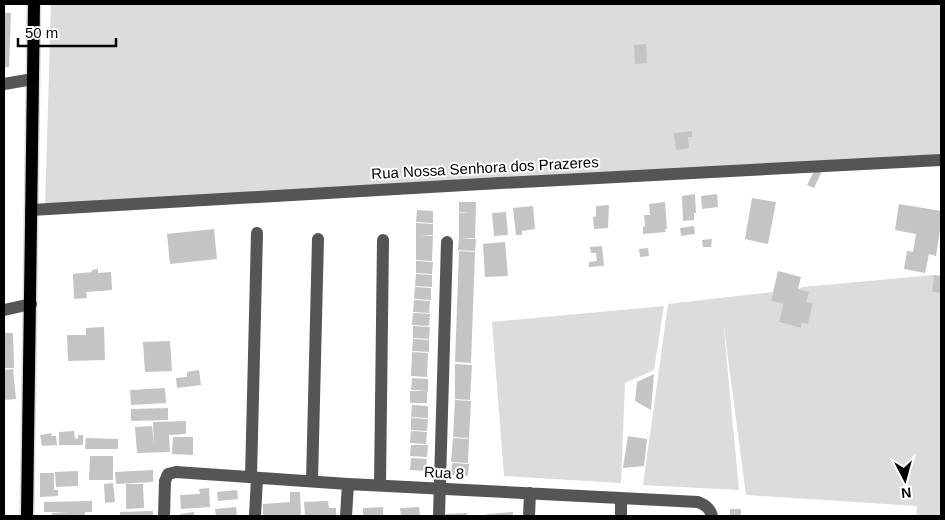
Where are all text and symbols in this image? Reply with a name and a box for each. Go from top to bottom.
scale bar [18,15,115,47]
text: 50 m [25,24,58,41]
street label: Rua Nossa Senhora dos Prazeres [371,153,599,182]
north arrow [880,455,930,505]
street label: Rua 8 [424,463,464,482]
text: N [900,484,912,501]

